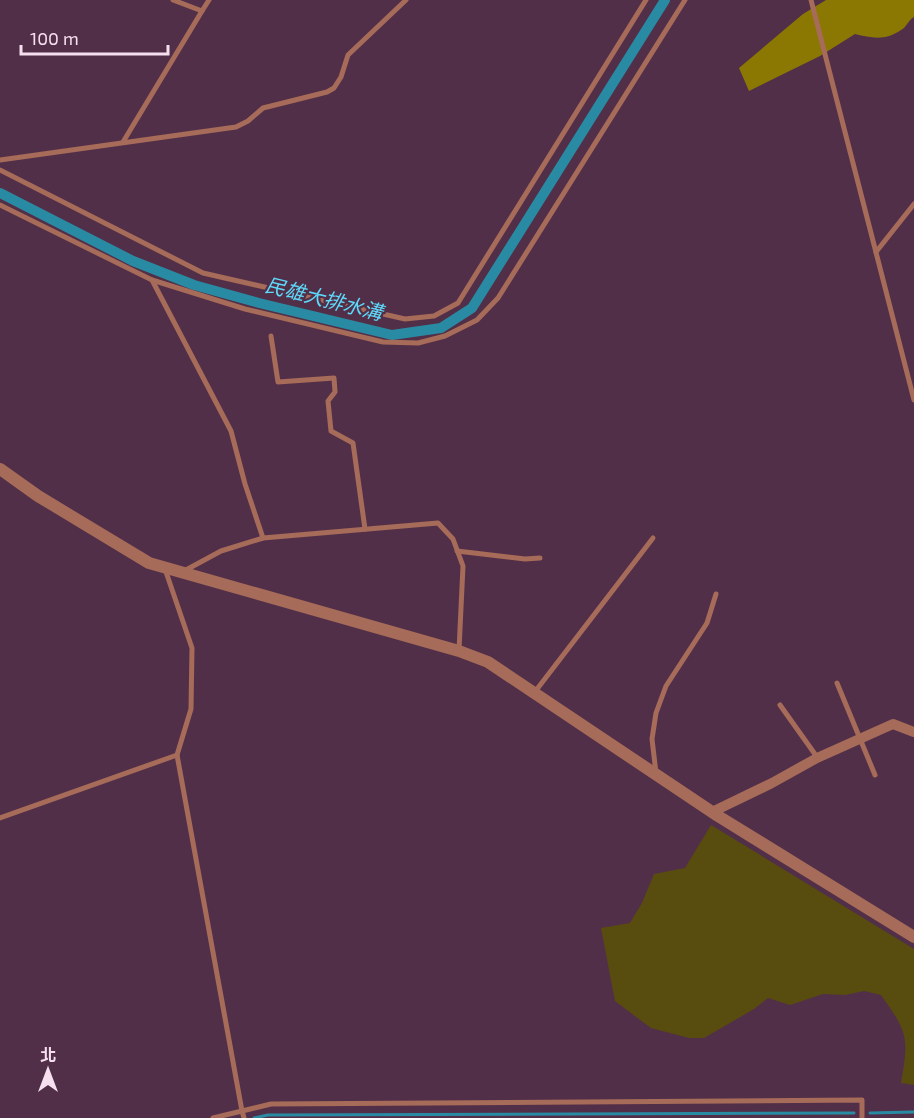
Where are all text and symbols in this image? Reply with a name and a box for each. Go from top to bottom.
scale bar [21,18,168,56]
text: 100 m [30,27,79,49]
water label: 民雄大排水溝 [263,272,388,325]
north arrow [18,1040,78,1100]
text: 北 [40,1045,56,1064]

